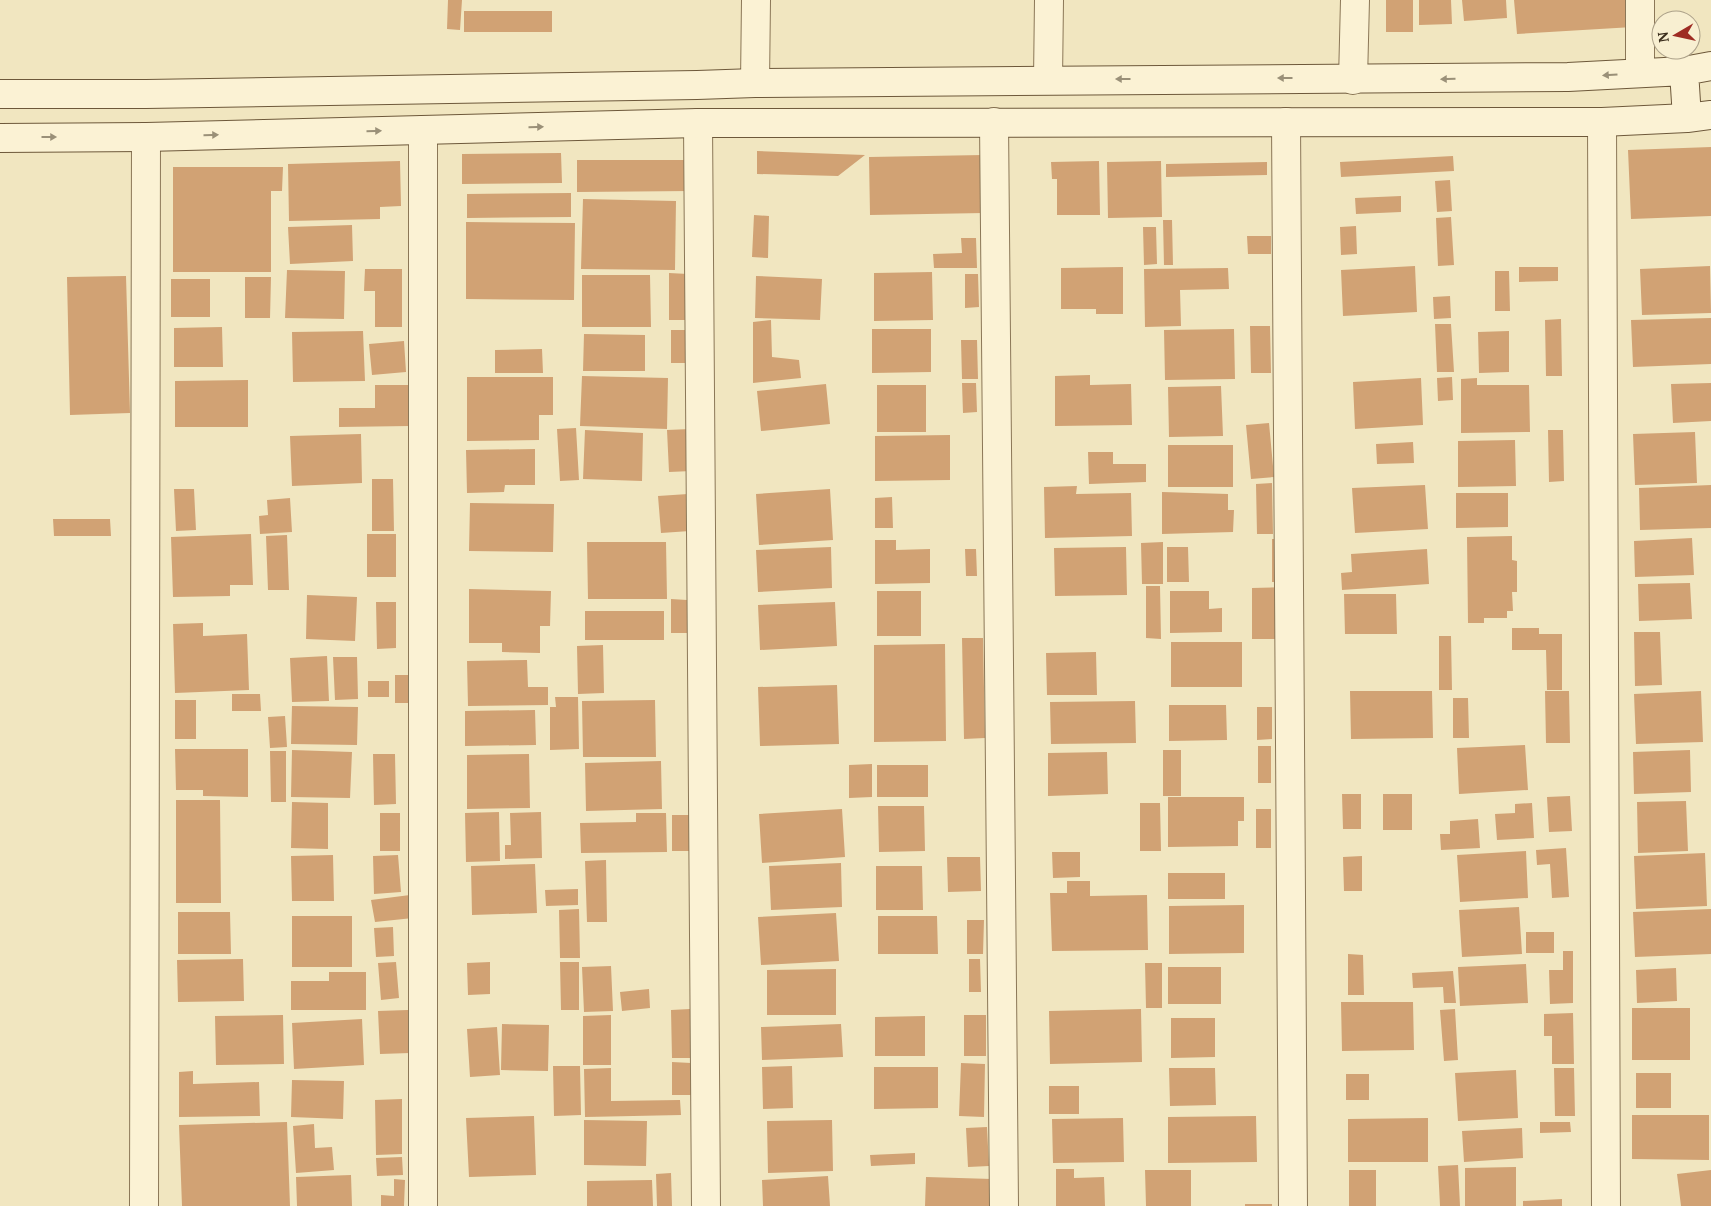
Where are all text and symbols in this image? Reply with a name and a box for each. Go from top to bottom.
north arrow [1651,10,1701,60]
text: N [1652,30,1673,44]
one-way arrow [1602,71,1618,79]
one-way arrow [1277,74,1293,82]
one-way arrow [1115,75,1131,83]
one-way arrow [1440,75,1456,83]
one-way arrow [528,123,544,131]
one-way arrow [366,127,382,135]
one-way arrow [203,131,219,139]
one-way arrow [41,133,57,141]

